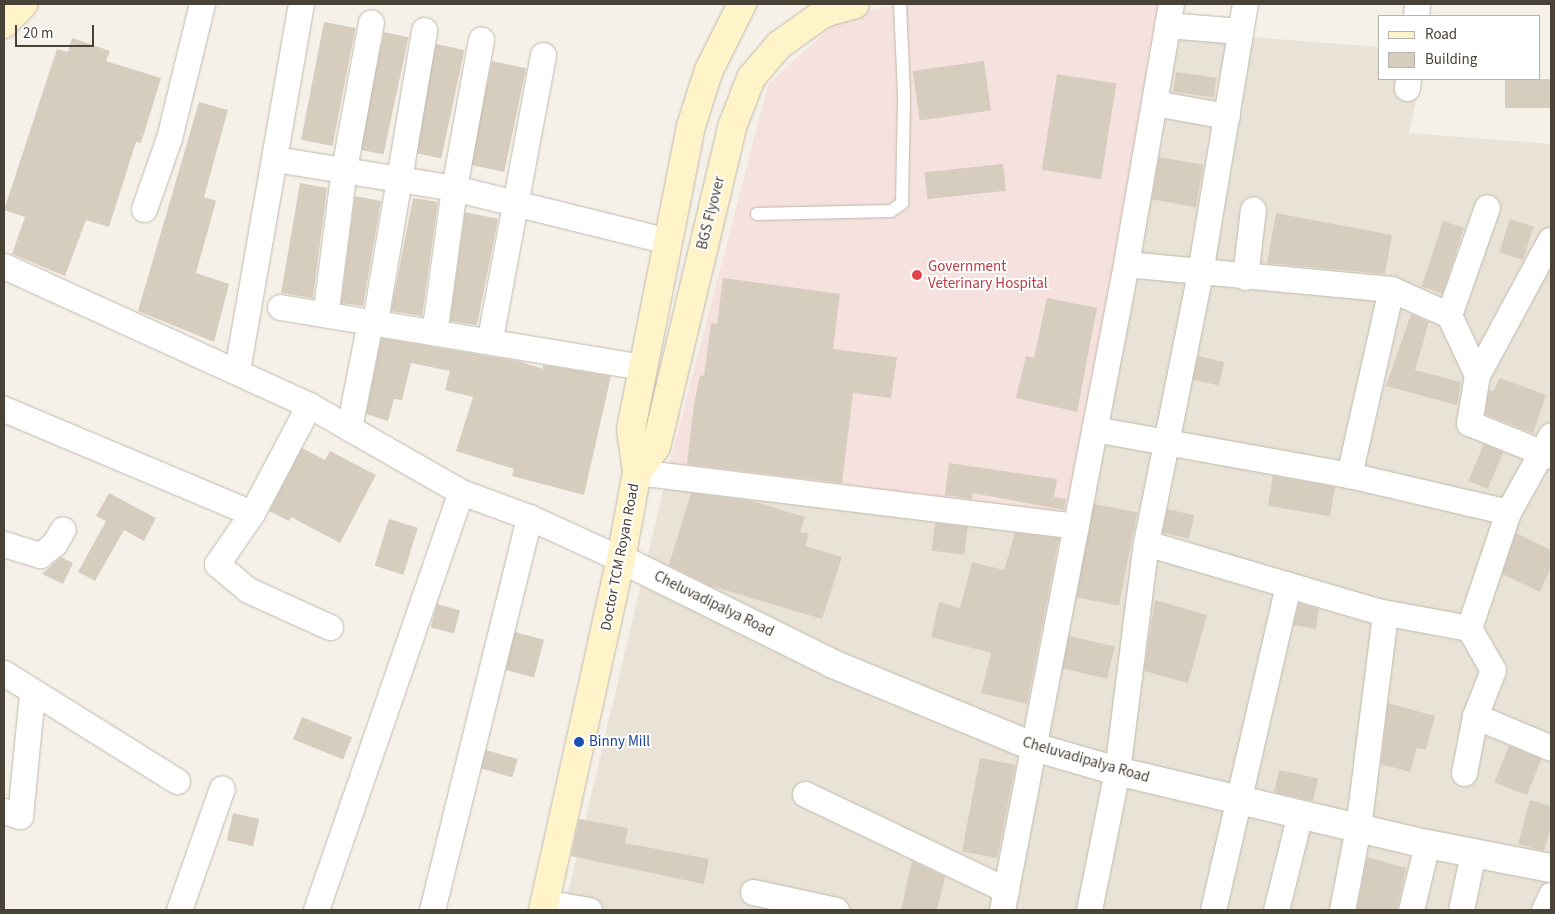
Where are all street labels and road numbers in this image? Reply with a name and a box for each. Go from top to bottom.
street label: BGS Flyover [693,174,729,252]
street label: Doctor TCM Royan Road [597,482,643,632]
street label: Cheluvadipalya Road [651,567,777,641]
street label: Cheluvadipalya Road [1020,733,1152,787]

